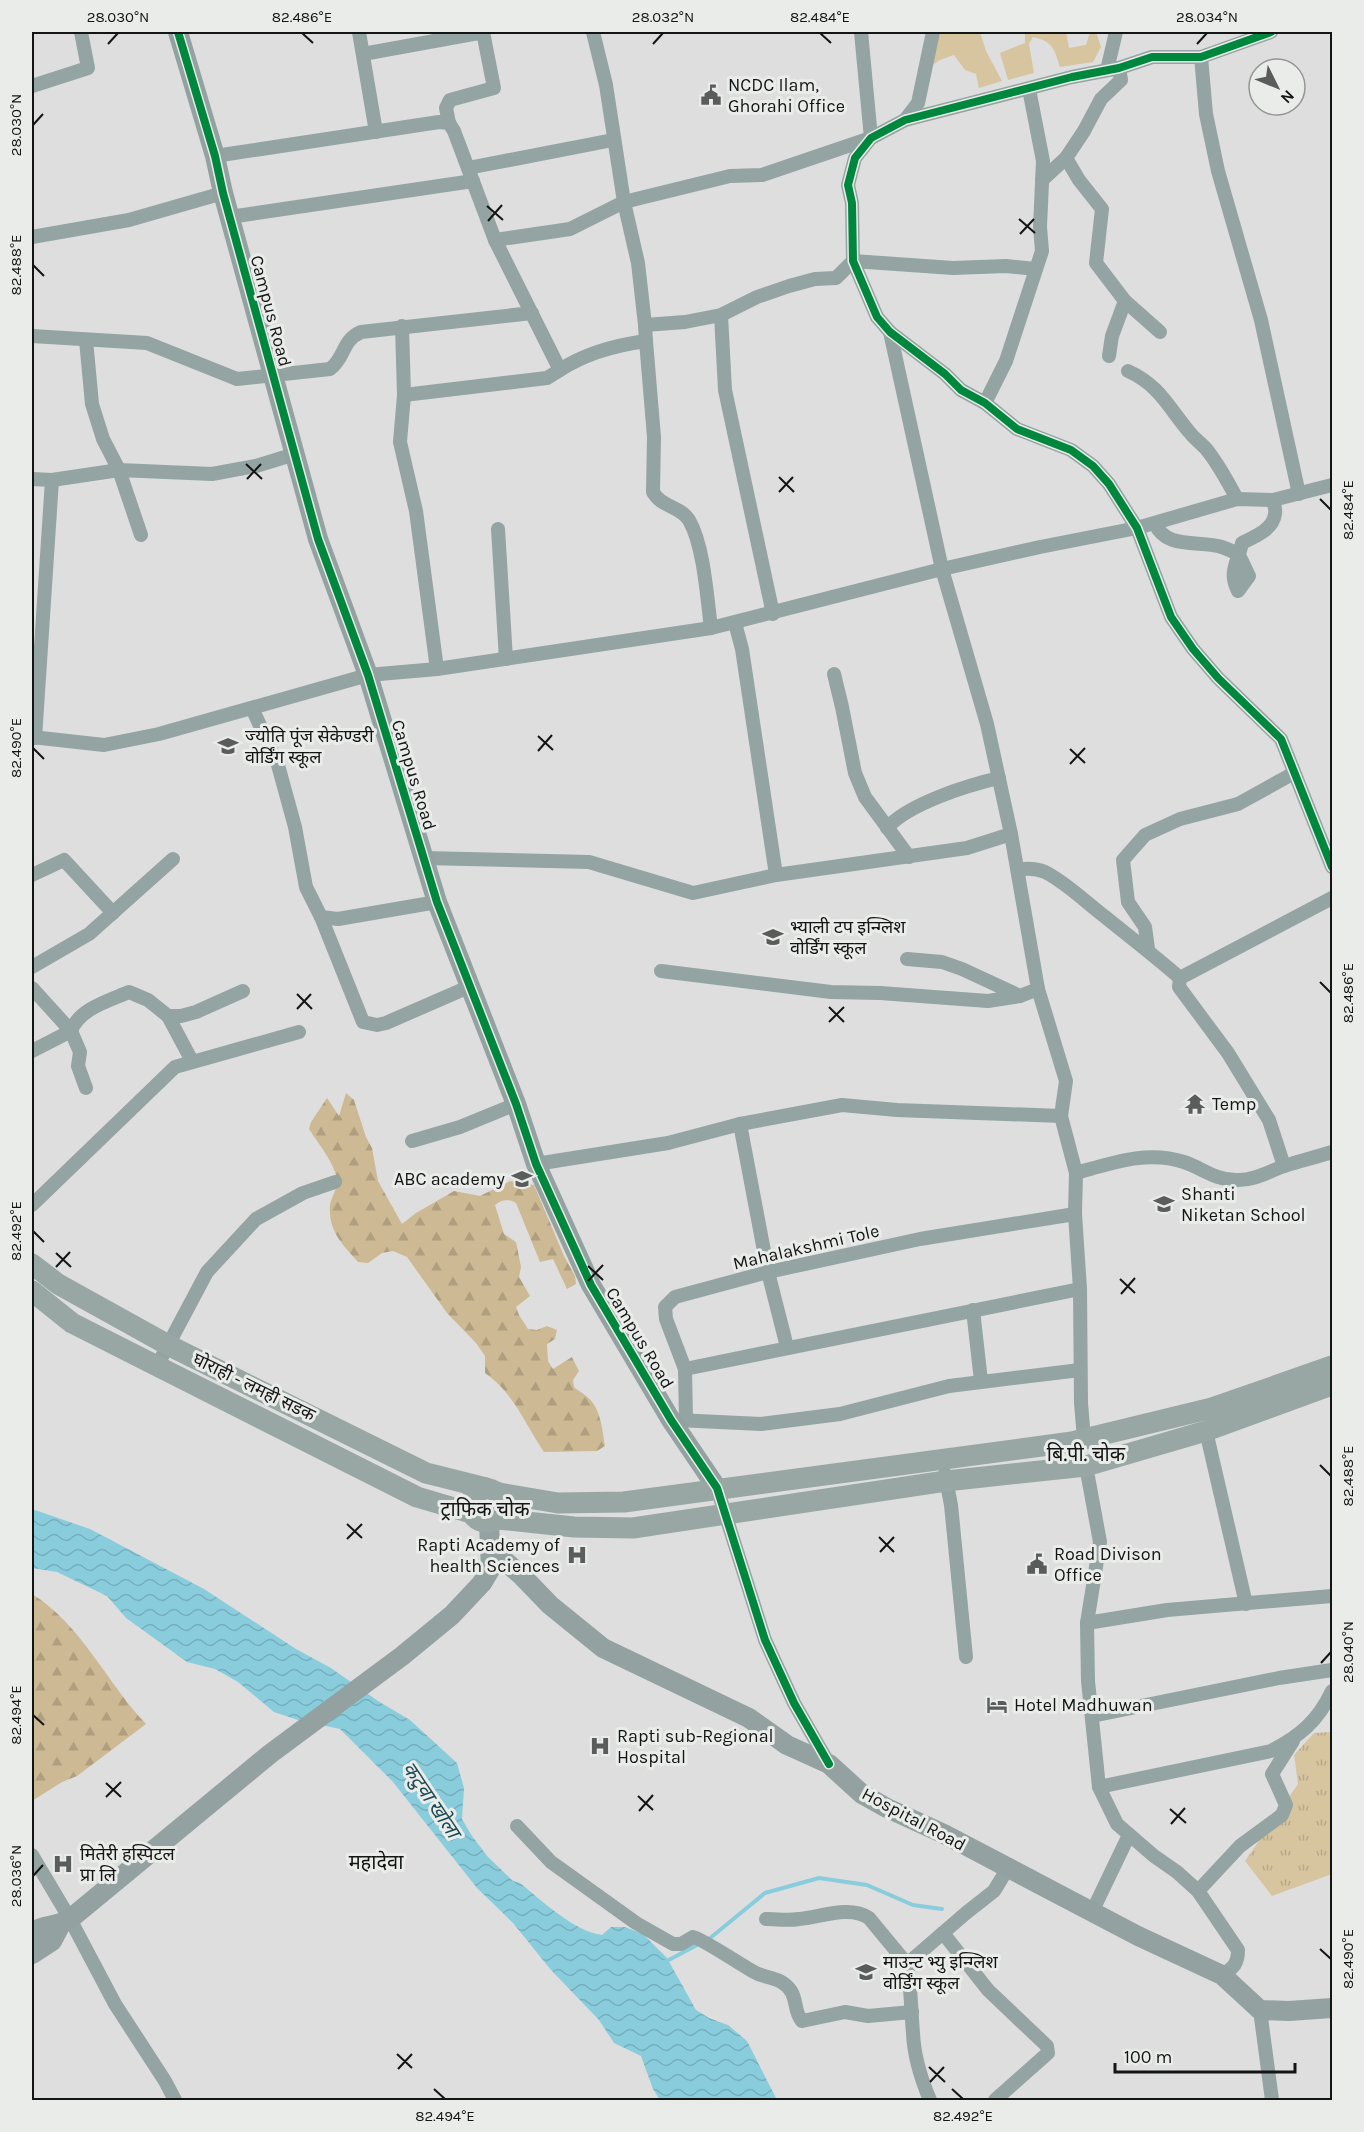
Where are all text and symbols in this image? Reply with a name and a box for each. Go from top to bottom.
text: 28.030°N [87,8,149,26]
text: 82.486°E [272,8,332,26]
text: 28.032°N [632,8,694,26]
text: 82.484°E [790,8,850,26]
text: 28.034°N [1176,8,1238,26]
north arrow [1247,57,1307,117]
place label: NCDC Ilam, Ghorahi Office [728,74,845,117]
public building icon: NCDC Ilam, Ghorahi Office [699,83,723,107]
text: N [1277,86,1298,108]
text: 28.030°N [7,94,25,156]
text: 82.488°E [7,235,25,295]
street label: Campus Road [246,253,296,369]
text: 82.484°E [1339,480,1357,540]
street label: Campus Road [387,717,441,833]
text: 82.490°E [7,718,25,778]
place label: ज्योति पूंज सेकेण्डरी वोर्डिंग स्कूल [245,725,374,769]
school or university icon: ज्योति पूंज सेकेण्डरी वोर्डिंग स्कूल [216,734,240,758]
place label: भ्याली टप इन्ग्लिश वोर्डिंग स्कूल [790,916,906,960]
school or university icon: भ्याली टप इन्ग्लिश वोर्डिंग स्कूल [761,925,785,949]
text: 82.486°E [1339,963,1357,1023]
temple icon: Temp [1183,1092,1207,1116]
place label: Temp [1212,1093,1256,1115]
school or university icon: ABC academy [510,1167,534,1191]
place label: ABC academy [394,1168,506,1190]
place label: Shanti Niketan School [1181,1183,1306,1226]
school or university icon: Shanti Niketan School [1152,1192,1176,1216]
text: 82.492°E [7,1201,25,1261]
street label: Mahalakshmi Tole [731,1219,881,1275]
street label: Campus Road [601,1283,679,1393]
street label: घोराही - लमही सडक [189,1348,320,1427]
district label: बि.पी. चोक [1047,1442,1126,1466]
text: 82.488°E [1339,1446,1357,1506]
district label: ट्राफिक चोक [440,1497,530,1521]
place label: Rapti Academy of health Sciences [417,1534,561,1577]
hospital icon: Rapti Academy of health Sciences [565,1543,589,1567]
place label: Road Divison Office [1054,1543,1162,1586]
public building icon: Road Divison Office [1025,1552,1049,1576]
text: 28.040°N [1339,1621,1357,1683]
text: 82.494°E [7,1685,25,1745]
hotel icon: Hotel Madhuwan [985,1693,1009,1717]
place label: Hotel Madhuwan [1014,1694,1153,1716]
place label: Rapti sub-Regional Hospital [617,1725,774,1768]
hospital icon: Rapti sub-Regional Hospital [588,1734,612,1758]
water label: कटुवा खोला [397,1758,467,1846]
street label: Hospital Road [858,1782,970,1856]
place label: मितेरी हस्पिटल प्रा लि [80,1843,176,1886]
text: 28.036°N [7,1845,25,1907]
district label: महादेवा [349,1850,404,1874]
hospital icon: मितेरी हस्पिटल प्रा लि [51,1852,75,1876]
text: 82.490°E [1339,1929,1357,1989]
place label: माउन्ट भ्यु इन्ग्लिश वोर्डिंग स्कूल [883,1951,998,1995]
school or university icon: माउन्ट भ्यु इन्ग्लिश वोर्डिंग स्कूल [854,1960,878,1984]
scale bar [1115,2036,1295,2074]
text: 100 m [1124,2046,1172,2068]
text: 82.494°E [415,2107,475,2125]
text: 82.492°E [933,2107,993,2125]

